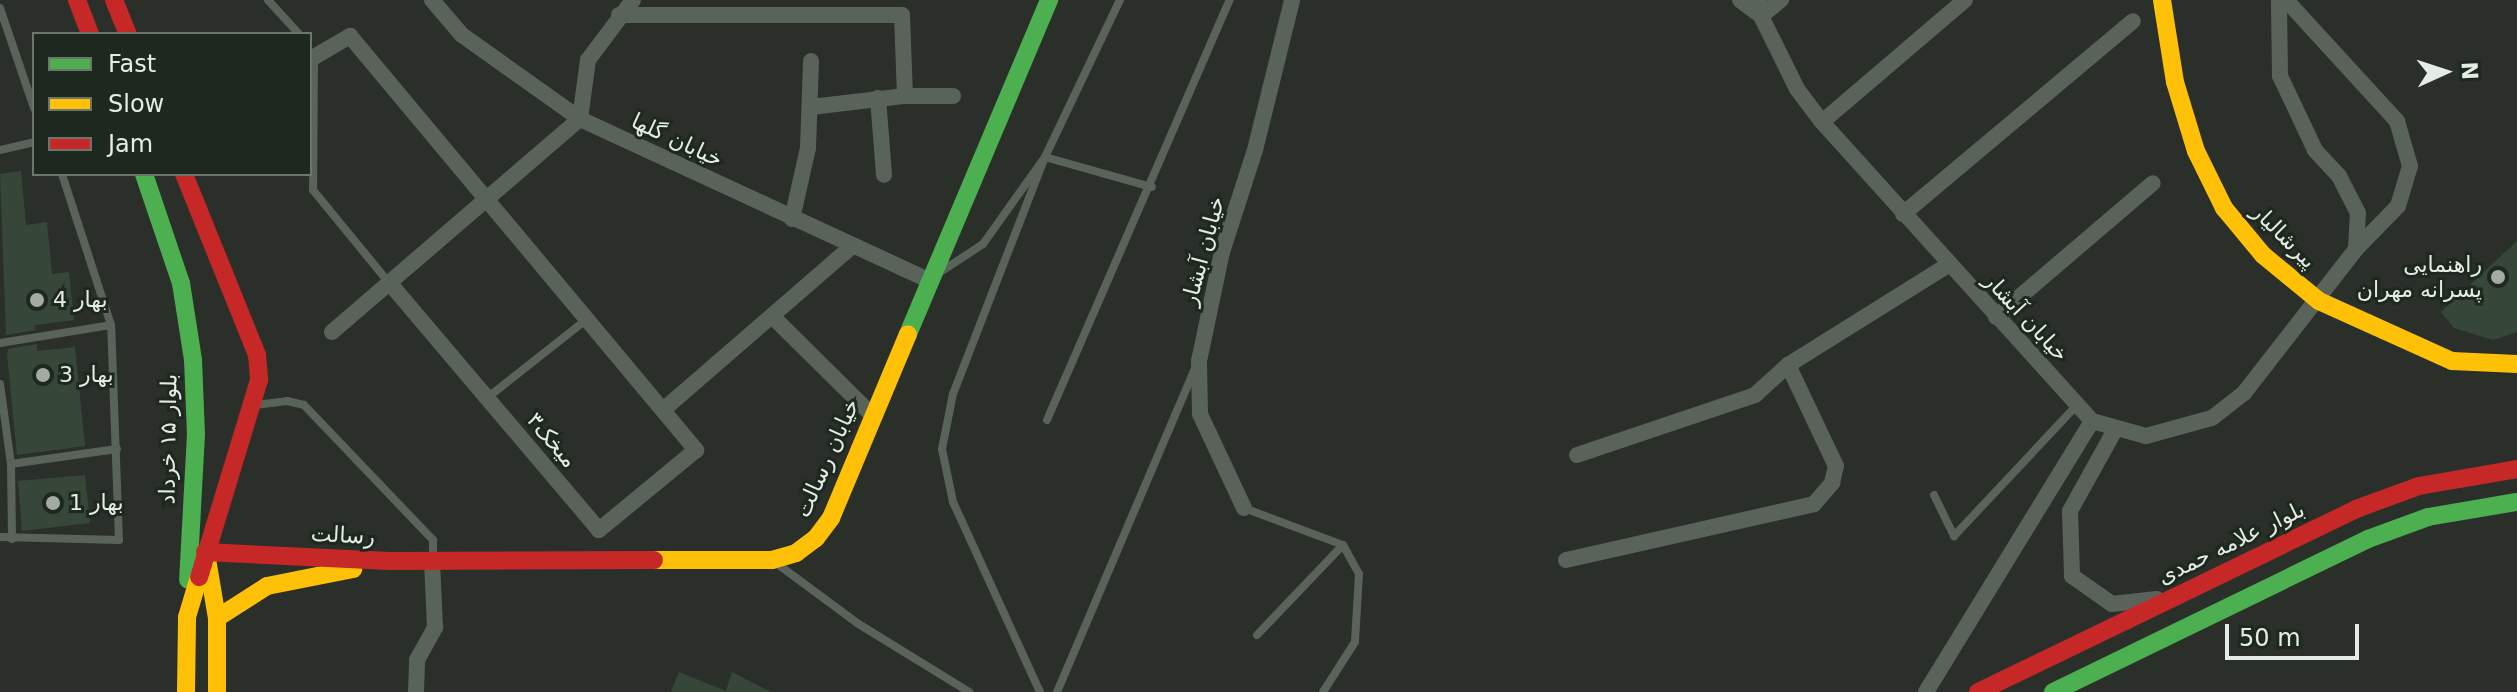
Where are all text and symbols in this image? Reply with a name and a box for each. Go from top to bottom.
legend [32,32,312,176]
north arrow [2405,32,2485,112]
text: Fast [108,50,156,78]
text: N [2457,61,2482,81]
text: Slow [108,90,164,118]
street label: خیابان گلها [627,107,727,173]
text: Jam [108,130,153,158]
street label: خیابان آبشار [1176,193,1230,309]
street label: پیرشالیار [2246,198,2322,274]
place label: راهنمایی پسرانه مهران [2357,251,2482,302]
street label: خیابان آبشار [1978,267,2074,367]
marker: راهنمایی پسرانه مهران [2489,268,2507,286]
place label: بهار 4 [53,287,108,313]
marker: بهار 4 [28,291,46,309]
place label: بهار 3 [59,362,114,388]
marker: بهار 3 [34,366,52,384]
street label: بلوار ۱۵ خرداد [154,373,182,505]
street label: خیابان رسالت [789,395,865,521]
street label: میخک۳ [521,407,583,473]
place label: بهار 1 [69,490,124,516]
marker: بهار 1 [44,494,62,512]
street label: بلوار علامه حمدی [2153,496,2309,590]
street label: رسالت [310,520,376,550]
scale bar [2229,608,2363,658]
text: 50 m [2239,624,2301,652]

